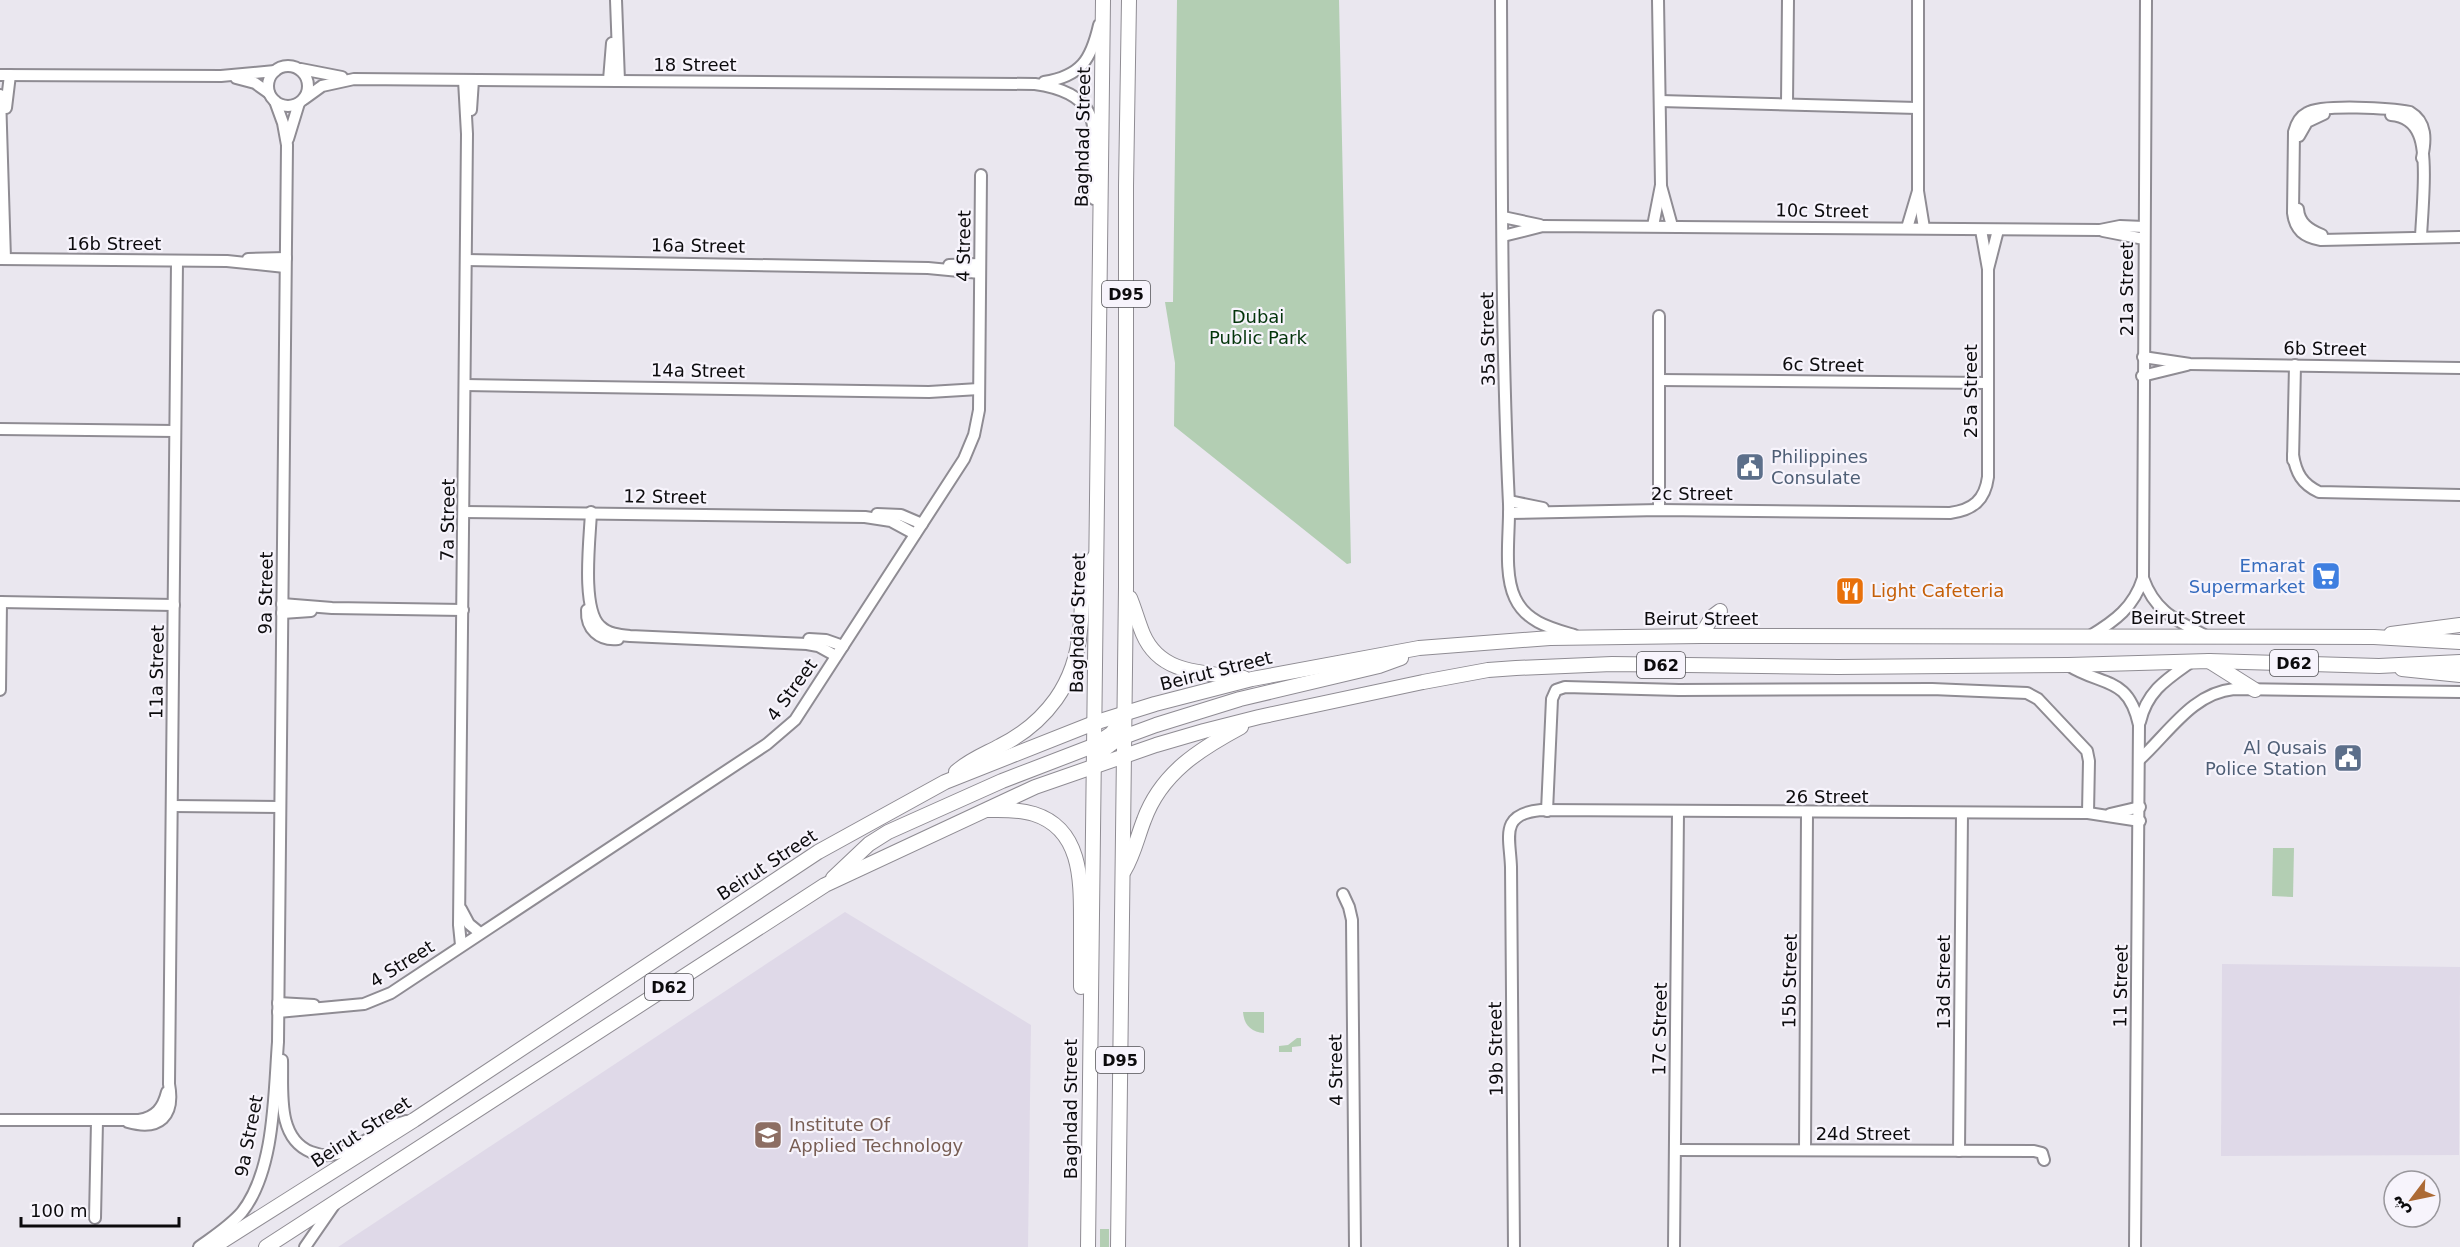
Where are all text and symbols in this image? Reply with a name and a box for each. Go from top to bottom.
street label: 18 Street [653,54,737,75]
street label: Baghdad Street [1071,67,1094,207]
street label: 10c Street [1775,199,1869,222]
street label: 4 Street [952,210,975,282]
street label: 16b Street [67,233,161,254]
street label: 16a Street [651,234,745,257]
street label: 21a Street [2116,242,2137,336]
road number: D95 [1102,281,1150,307]
street label: 35a Street [1476,292,1499,386]
park label: Dubai Public Park [1209,306,1308,348]
street label: 6b Street [2283,337,2367,360]
street label: 25a Street [1960,344,1981,438]
street label: 6c Street [1782,353,1864,376]
street label: 14a Street [651,359,745,382]
place label: Philippines Consulate [1771,446,1868,488]
public building icon: Philippines Consulate [1734,451,1766,483]
street label: 7a Street [436,478,459,562]
street label: 2c Street [1651,483,1733,504]
street label: 12 Street [623,485,707,508]
street label: 9a Street [254,551,277,635]
street label: Baghdad Street [1066,553,1089,693]
place label: Emarat Supermarket [2189,555,2305,597]
supermarket icon: Emarat Supermarket [2310,560,2342,592]
restaurant icon: Light Cafeteria [1834,575,1866,607]
place label: Light Cafeteria [1871,580,2004,601]
street label: Beirut Street [2131,607,2245,628]
street label: Beirut Street [1644,608,1758,629]
street label: 11a Street [145,625,168,719]
street label: Beirut Street [1158,646,1274,695]
road number: D62 [2270,650,2318,676]
road number: D62 [1637,652,1685,678]
street label: 4 Street [762,654,821,725]
place label: Al Qusais Police Station [2205,737,2327,779]
public building icon: Al Qusais Police Station [2332,742,2364,774]
street label: 26 Street [1785,786,1869,807]
street label: Beirut Street [713,825,821,905]
street label: 15b Street [1778,933,1801,1029]
street label: 13d Street [1933,935,1954,1029]
street label: 4 Street [366,936,438,992]
street label: 11 Street [2109,944,2132,1028]
road number: D62 [645,974,693,1000]
street label: 17c Street [1648,982,1671,1076]
street label: 19b Street [1484,1001,1507,1097]
street label: 4 Street [1324,1034,1347,1106]
street label: Baghdad Street [1060,1039,1081,1179]
road number: D95 [1096,1047,1144,1073]
street label: Beirut Street [307,1092,415,1172]
street label: 9a Street [230,1093,267,1179]
place label: Institute Of Applied Technology [789,1114,964,1156]
school or university icon: Institute Of Applied Technology [752,1119,784,1151]
street label: 24d Street [1816,1123,1910,1144]
north arrow [2382,1169,2442,1229]
scale bar [21,1190,178,1228]
text: ش [2386,1192,2414,1221]
text: 100 m [30,1200,88,1221]

